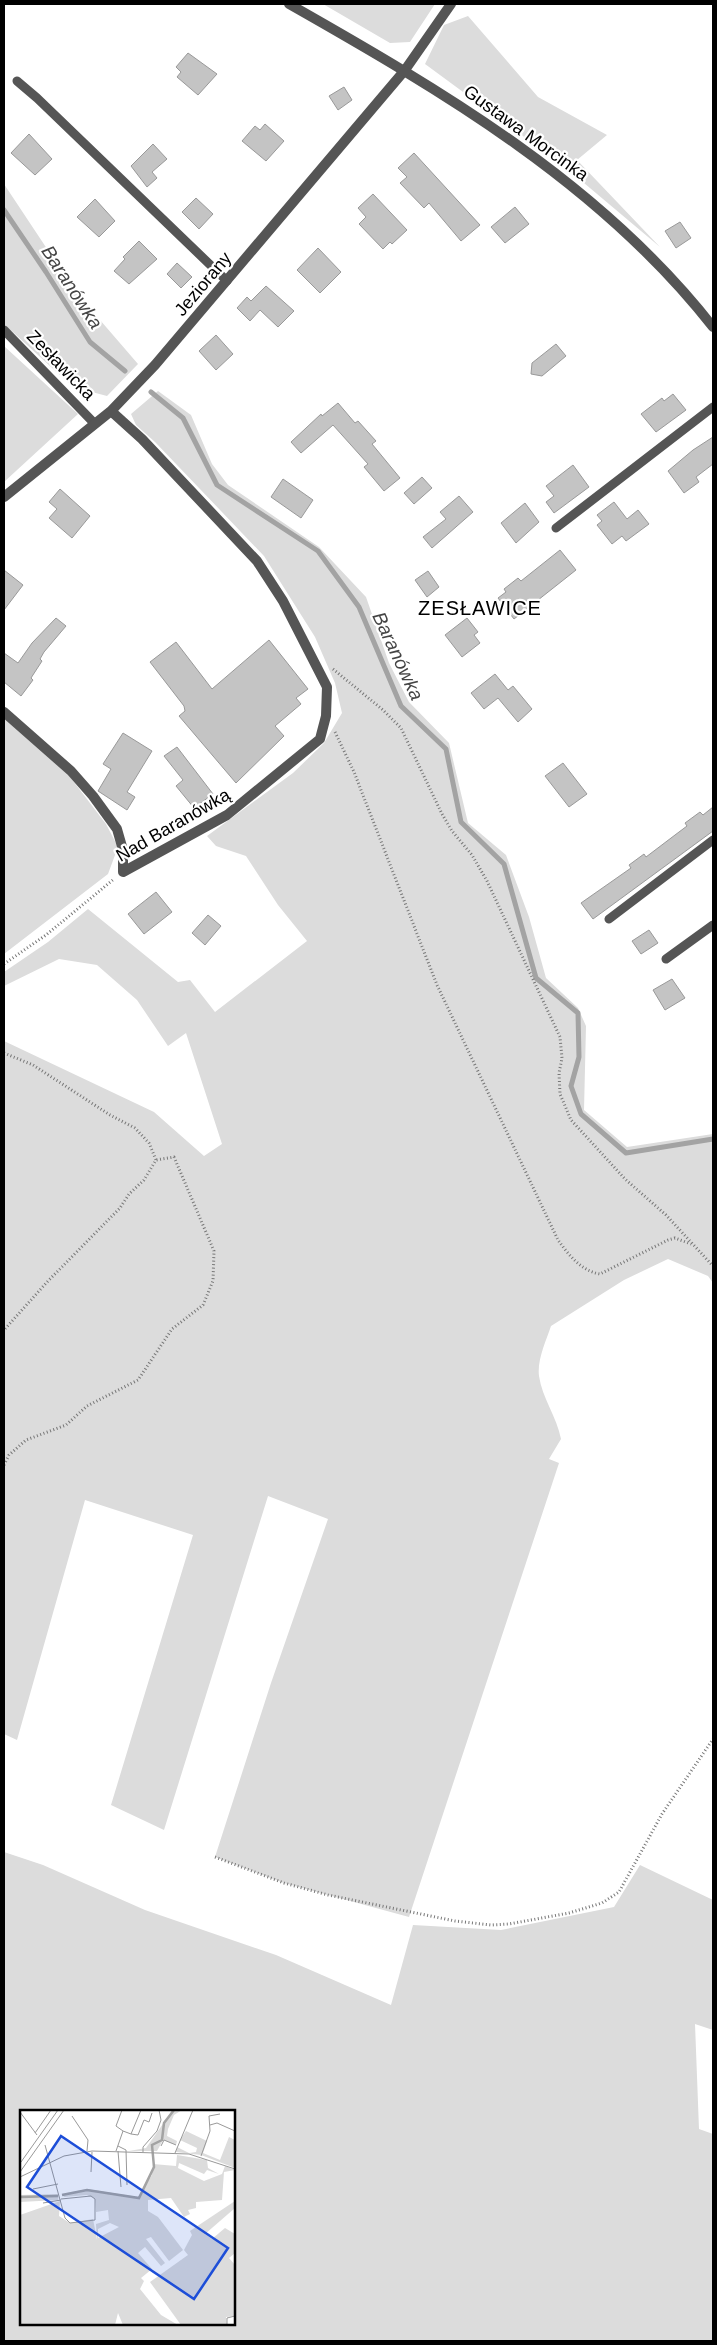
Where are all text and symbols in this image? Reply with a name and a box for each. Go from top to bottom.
street label: Gustawa Morcinka [460,81,593,185]
water label: Baranówka [37,241,107,333]
street label: Jeziorany [171,248,235,320]
street label: Zesławicka [23,326,100,405]
district label: ZESŁAWICE [418,597,542,619]
water label: Baranówka [368,608,428,704]
street label: Nad Baranówką [113,784,234,866]
inset map [20,2110,235,2325]

